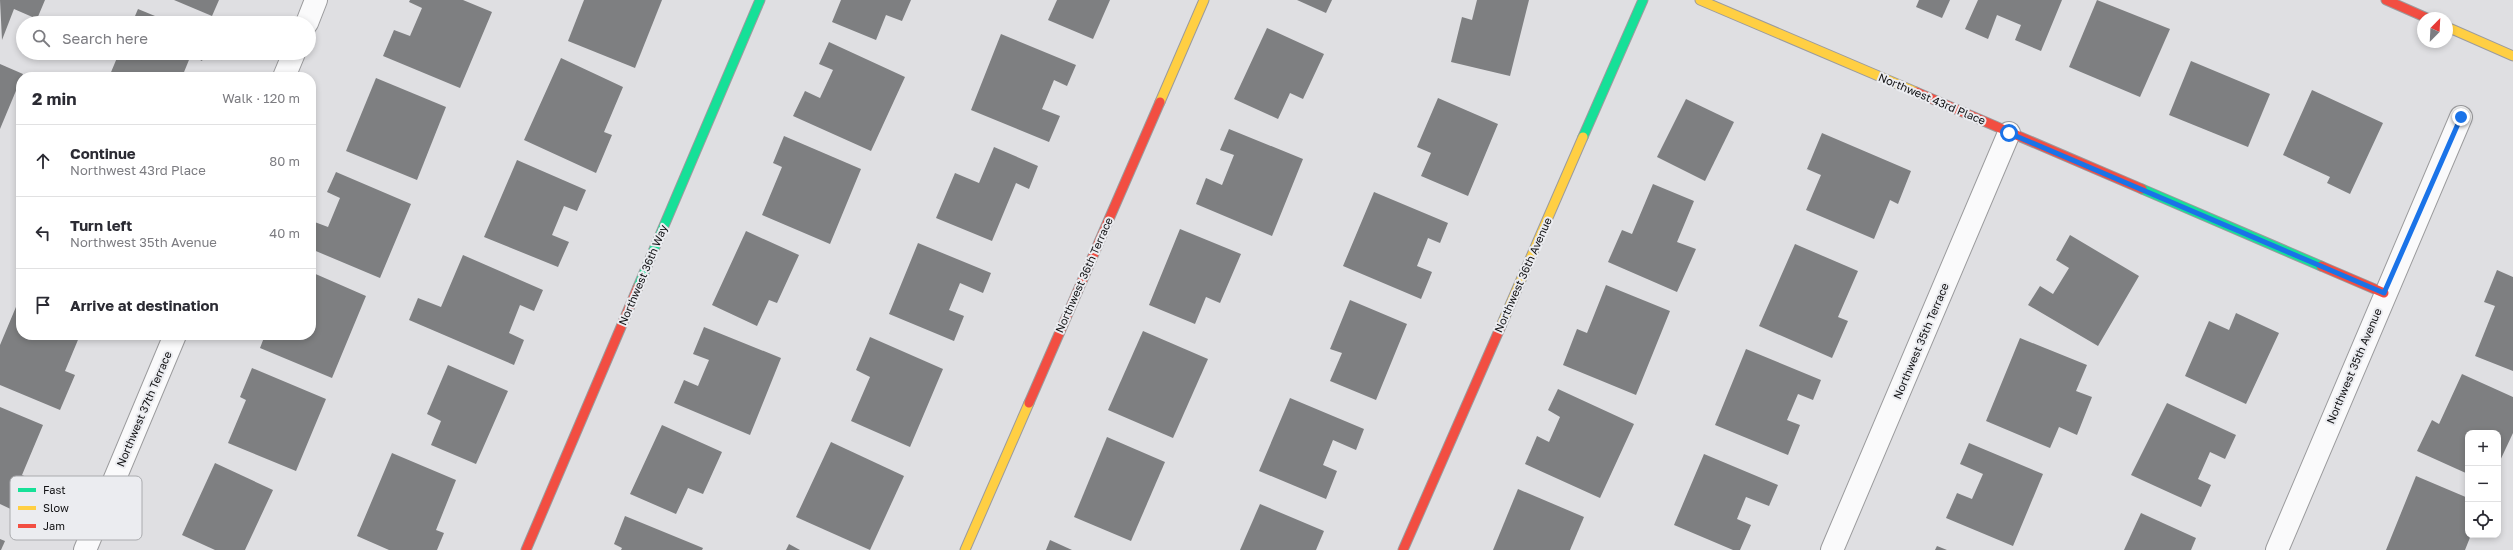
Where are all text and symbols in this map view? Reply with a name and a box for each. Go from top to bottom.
north arrow [2417,12,2453,48]
search box [16,16,316,60]
icon: search [30,27,52,49]
text: Search here [62,29,148,47]
street label: Northwest 43rd Place [1877,70,1988,127]
text: 2 min [32,88,76,109]
text: Walk · 120 m [222,90,300,106]
route end [2452,108,2470,126]
route start [2000,124,2018,142]
text: Continue [70,144,136,162]
icon: ahead [32,150,54,172]
text: 80 m [269,153,300,169]
text: Northwest 43rd Place [70,162,206,178]
street label: Northwest 36th Terrace [1052,215,1115,335]
street label: Northwest 36th Avenue [1491,215,1554,334]
text: Turn left [70,216,132,234]
icon: left [32,222,54,244]
street label: Northwest 36th Way [615,223,670,327]
text: 40 m [269,225,300,241]
text: Northwest 35th Avenue [70,234,217,250]
street label: Northwest 35th Terrace [1890,281,1951,401]
icon: arrive [32,294,54,316]
text: Arrive at destination [70,296,219,314]
street label: Northwest 35th Avenue [2323,306,2384,426]
street label: Northwest 37th Terrace [113,349,174,468]
map controls [2465,430,2501,538]
button: + [2465,430,2501,466]
button: − [2465,466,2501,502]
legend [10,476,142,540]
text: Fast [43,483,66,496]
text: Slow [43,501,69,514]
button: locate [2465,502,2501,538]
text: Jam [43,519,65,532]

